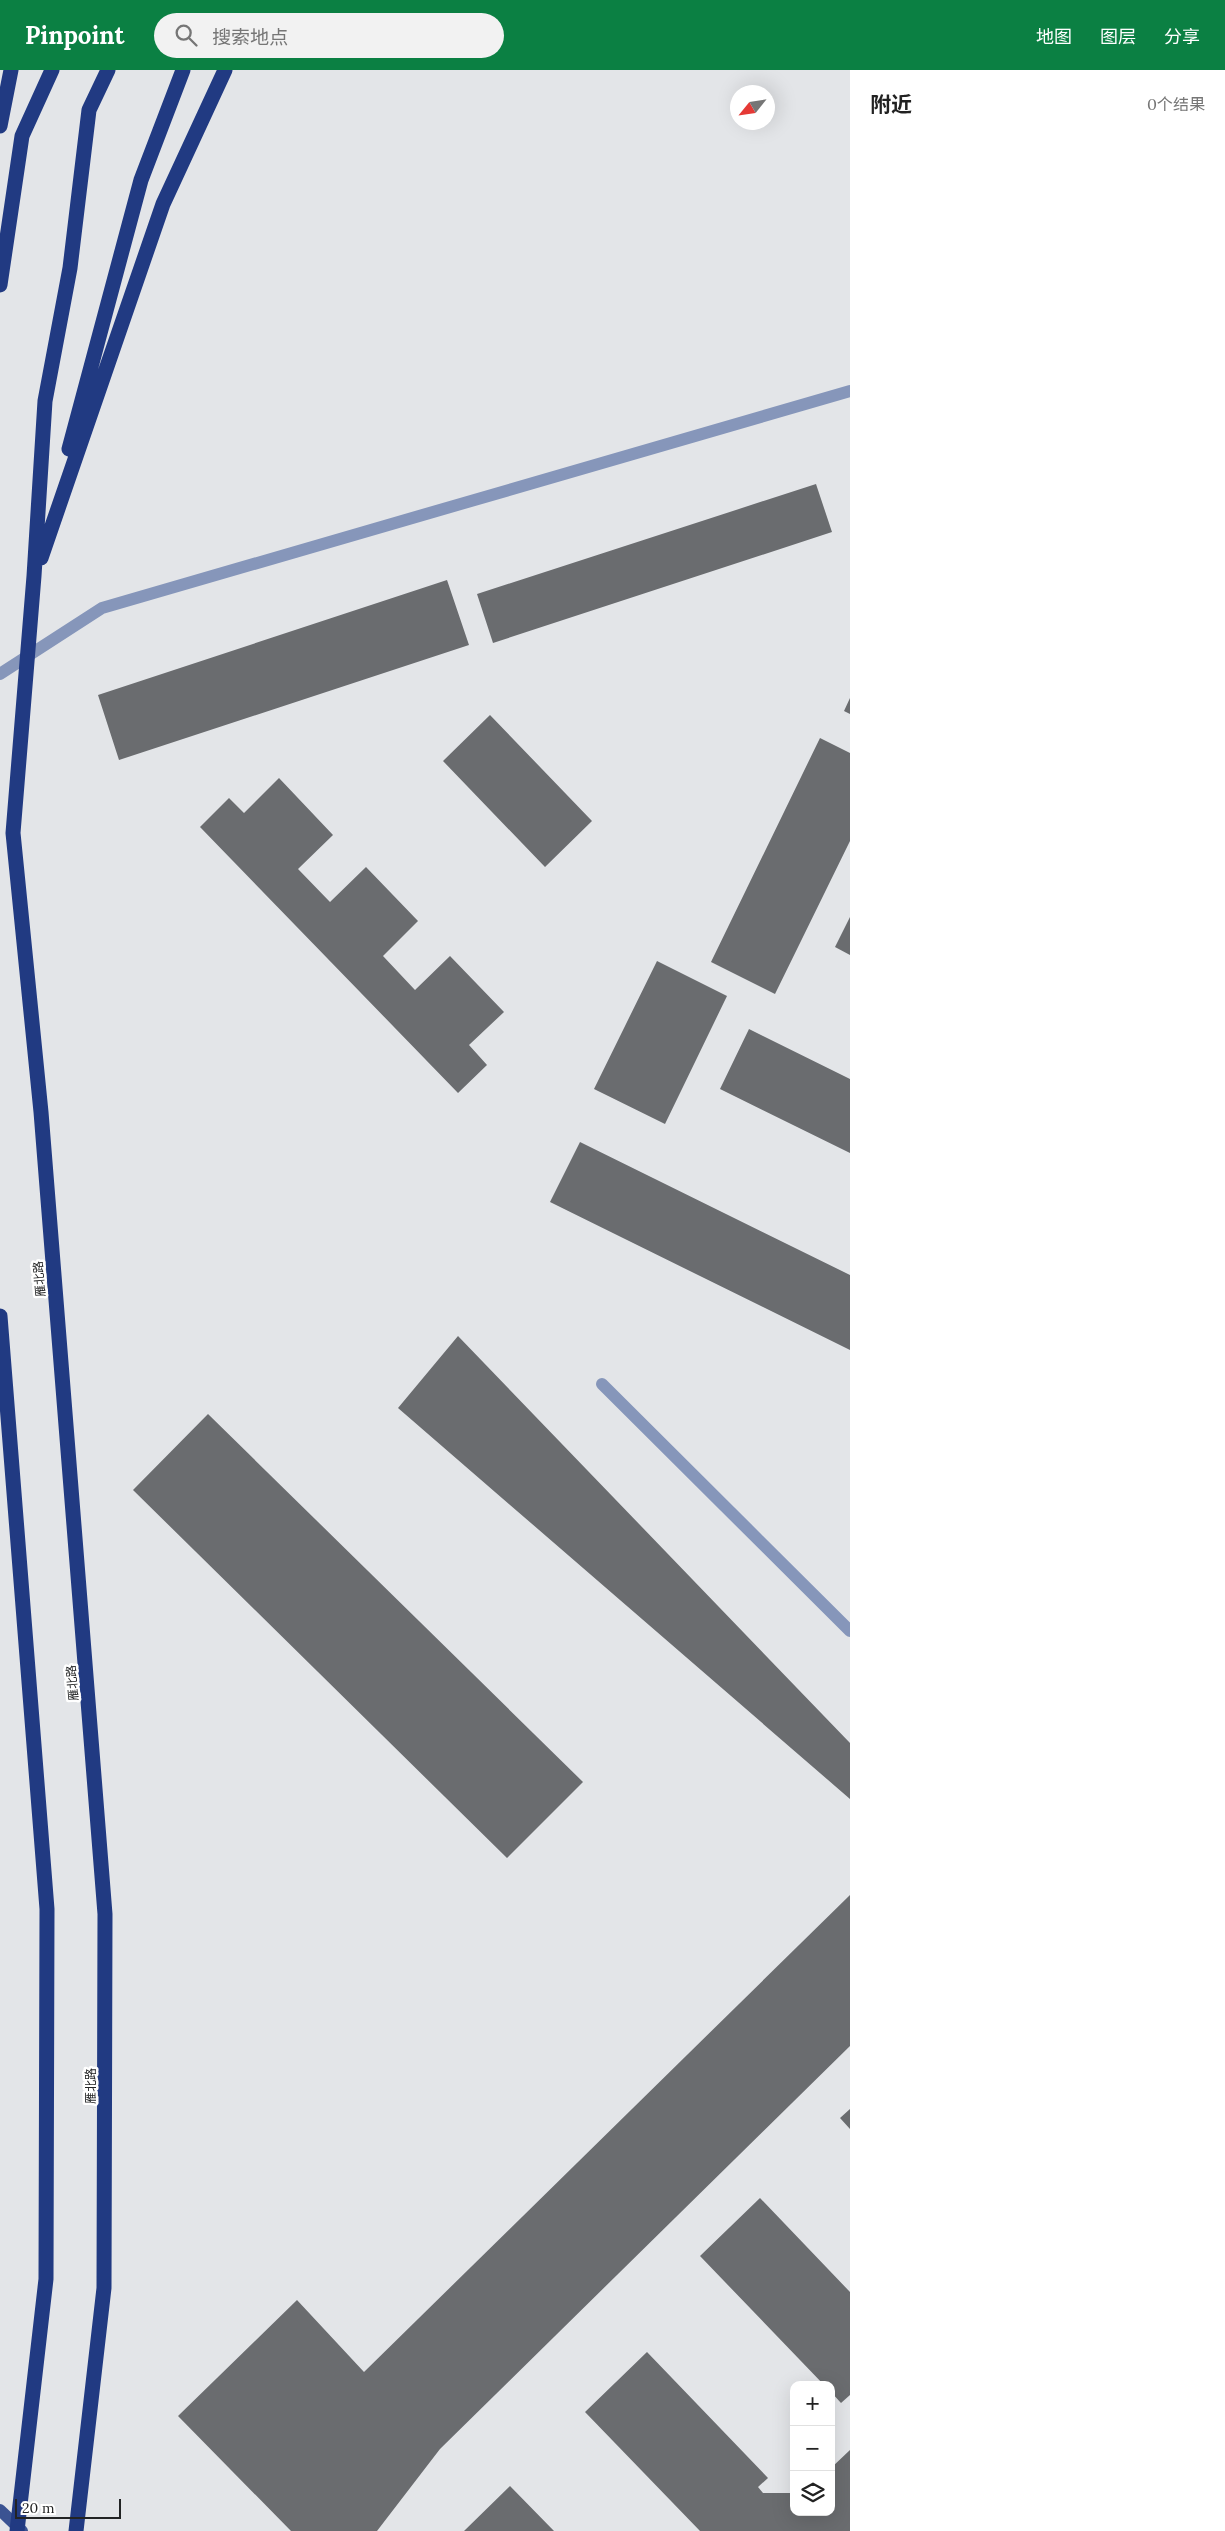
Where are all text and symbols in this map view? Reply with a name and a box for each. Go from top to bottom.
search box [154,13,504,58]
text: Pinpoint [25,20,124,51]
icon: search [172,21,200,49]
text: 搜索地点 [212,25,288,49]
text: 地图 [1036,25,1072,48]
text: 图层 [1100,25,1136,48]
text: 分享 [1164,25,1200,48]
north arrow [730,85,775,130]
text: 附近 [870,91,912,118]
text: 0个结果 [1147,94,1205,114]
street label: 雁北路 [30,1260,48,1298]
street label: 雁北路 [63,1664,81,1702]
street label: 雁北路 [83,2068,98,2104]
map controls [790,2381,835,2516]
button: + [790,2381,835,2426]
button: − [790,2426,835,2471]
button: layers [790,2471,835,2516]
scale bar [15,2496,121,2519]
text: 20 m [22,2499,54,2517]

